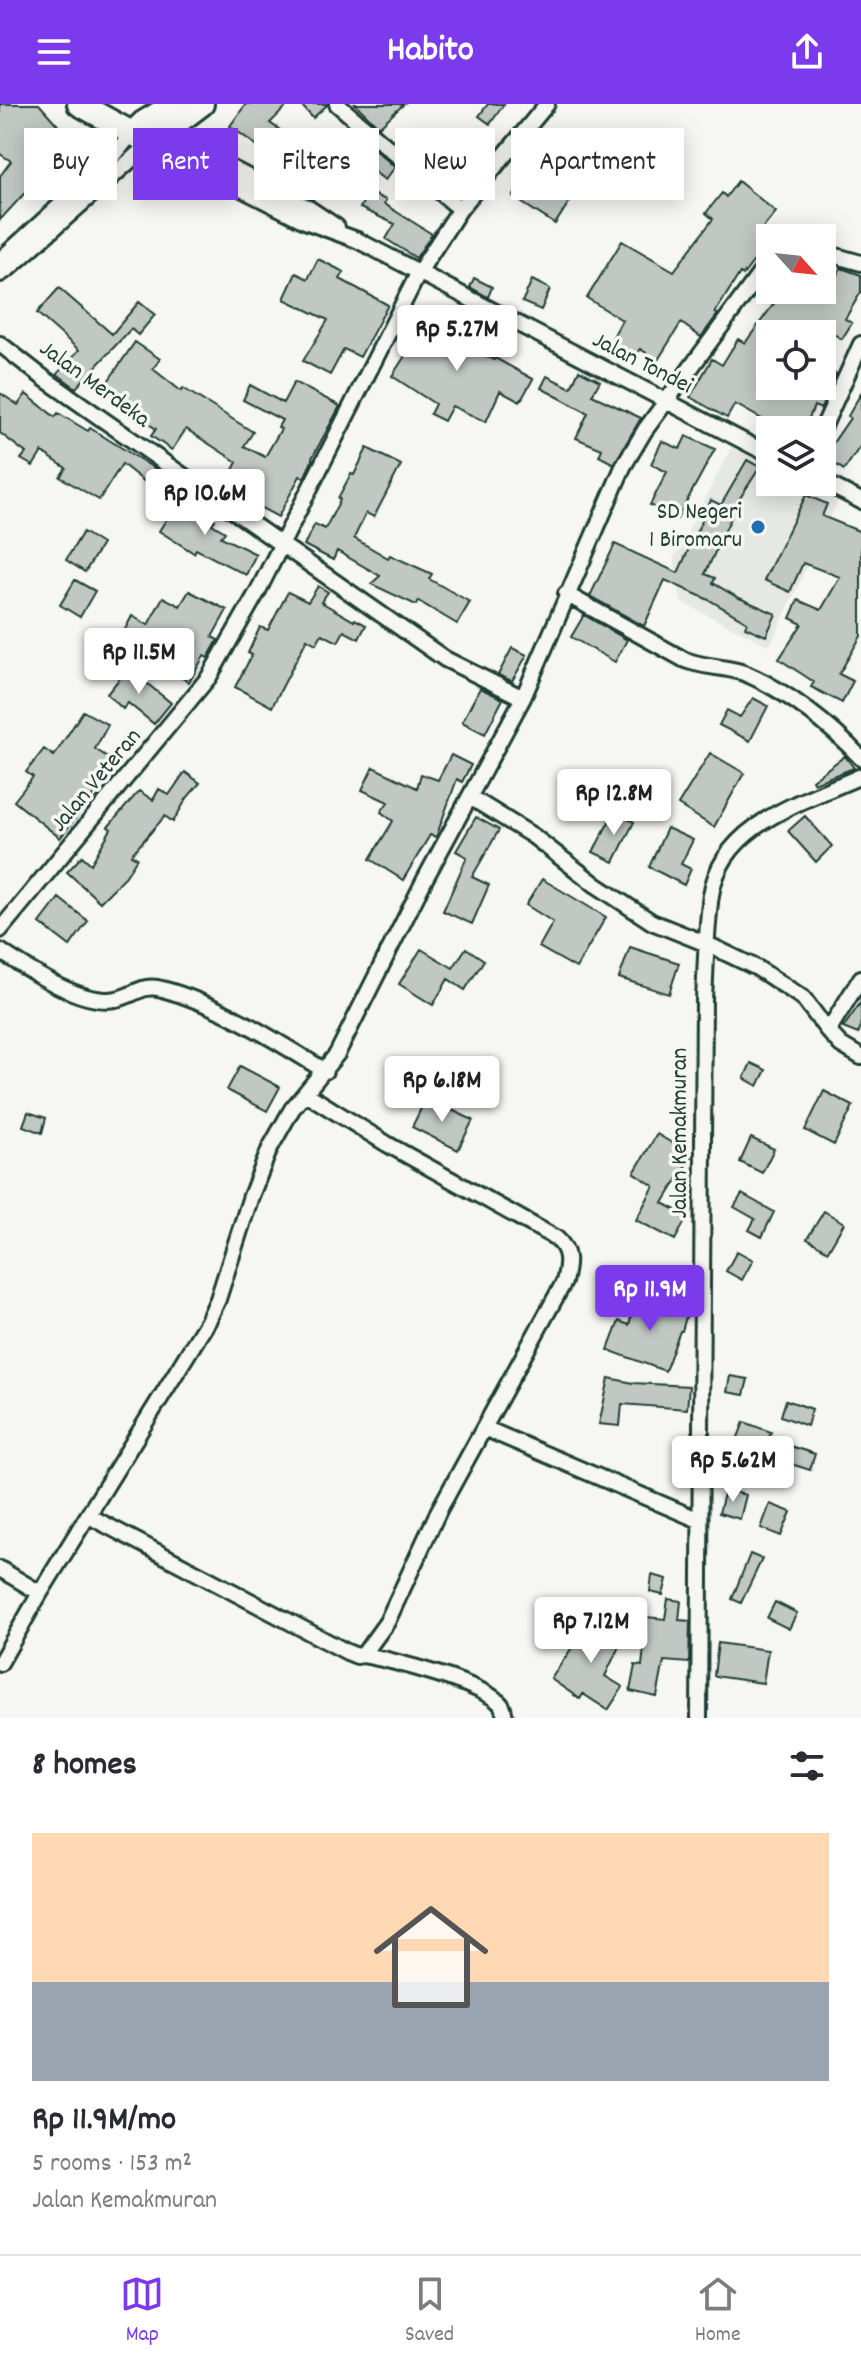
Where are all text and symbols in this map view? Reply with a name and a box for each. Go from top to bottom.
text: Habito [387,26,474,78]
icon: menu [32,30,76,74]
icon: share [785,30,829,74]
chip: Buy [24,128,117,200]
chip: Rent [133,128,238,200]
chip: Filters [254,128,379,200]
chip: New [395,128,495,200]
chip: Apartment [511,128,684,200]
north arrow [756,224,836,304]
map controls [756,224,836,496]
pin: Rp 5.27M [374,305,540,373]
text: Rp 5.27M [415,312,499,349]
button: locate [756,320,836,400]
street label: Jalan Tondei [586,324,698,404]
street label: Jalan Merdeka [31,333,157,437]
button: layers [756,416,836,496]
pin: Rp 10.6M [122,469,288,537]
text: Rp 10.6M [164,476,246,513]
place label: SD Negeri 1 Biromaru [649,496,742,558]
marker: SD Negeri 1 Biromaru [749,518,767,536]
pin: Rp 11.5M [56,628,222,696]
text: Rp 11.5M [102,635,176,672]
street label: Jalan Veteran [43,722,151,840]
pin: Rp 12.8M [531,769,697,837]
text: Rp 12.8M [575,776,653,813]
street label: Jalan Kemakmuran [664,1048,698,1218]
pin: Rp 6.18M [359,1056,525,1124]
text: Rp 6.18M [402,1063,482,1100]
pin: Rp 11.9M [567,1265,733,1333]
text: Rp 11.9M [613,1272,687,1309]
pin: Rp 5.62M [650,1436,816,1504]
text: Rp 5.62M [690,1443,776,1480]
pin: Rp 7.12M [508,1597,674,1665]
text: Rp 7.12M [552,1604,630,1641]
text: 8 homes [32,1742,137,1791]
icon: filters [785,1744,829,1788]
icon: home [359,1885,503,2029]
text: Rp 11.9M/mo [32,2097,176,2146]
text: 5 rooms · 153 m² [32,2146,192,2183]
text: Jalan Kemakmuran [32,2183,217,2220]
tab: Map [120,2272,164,2351]
tab: Saved [405,2272,454,2351]
tab: Home [695,2272,741,2351]

